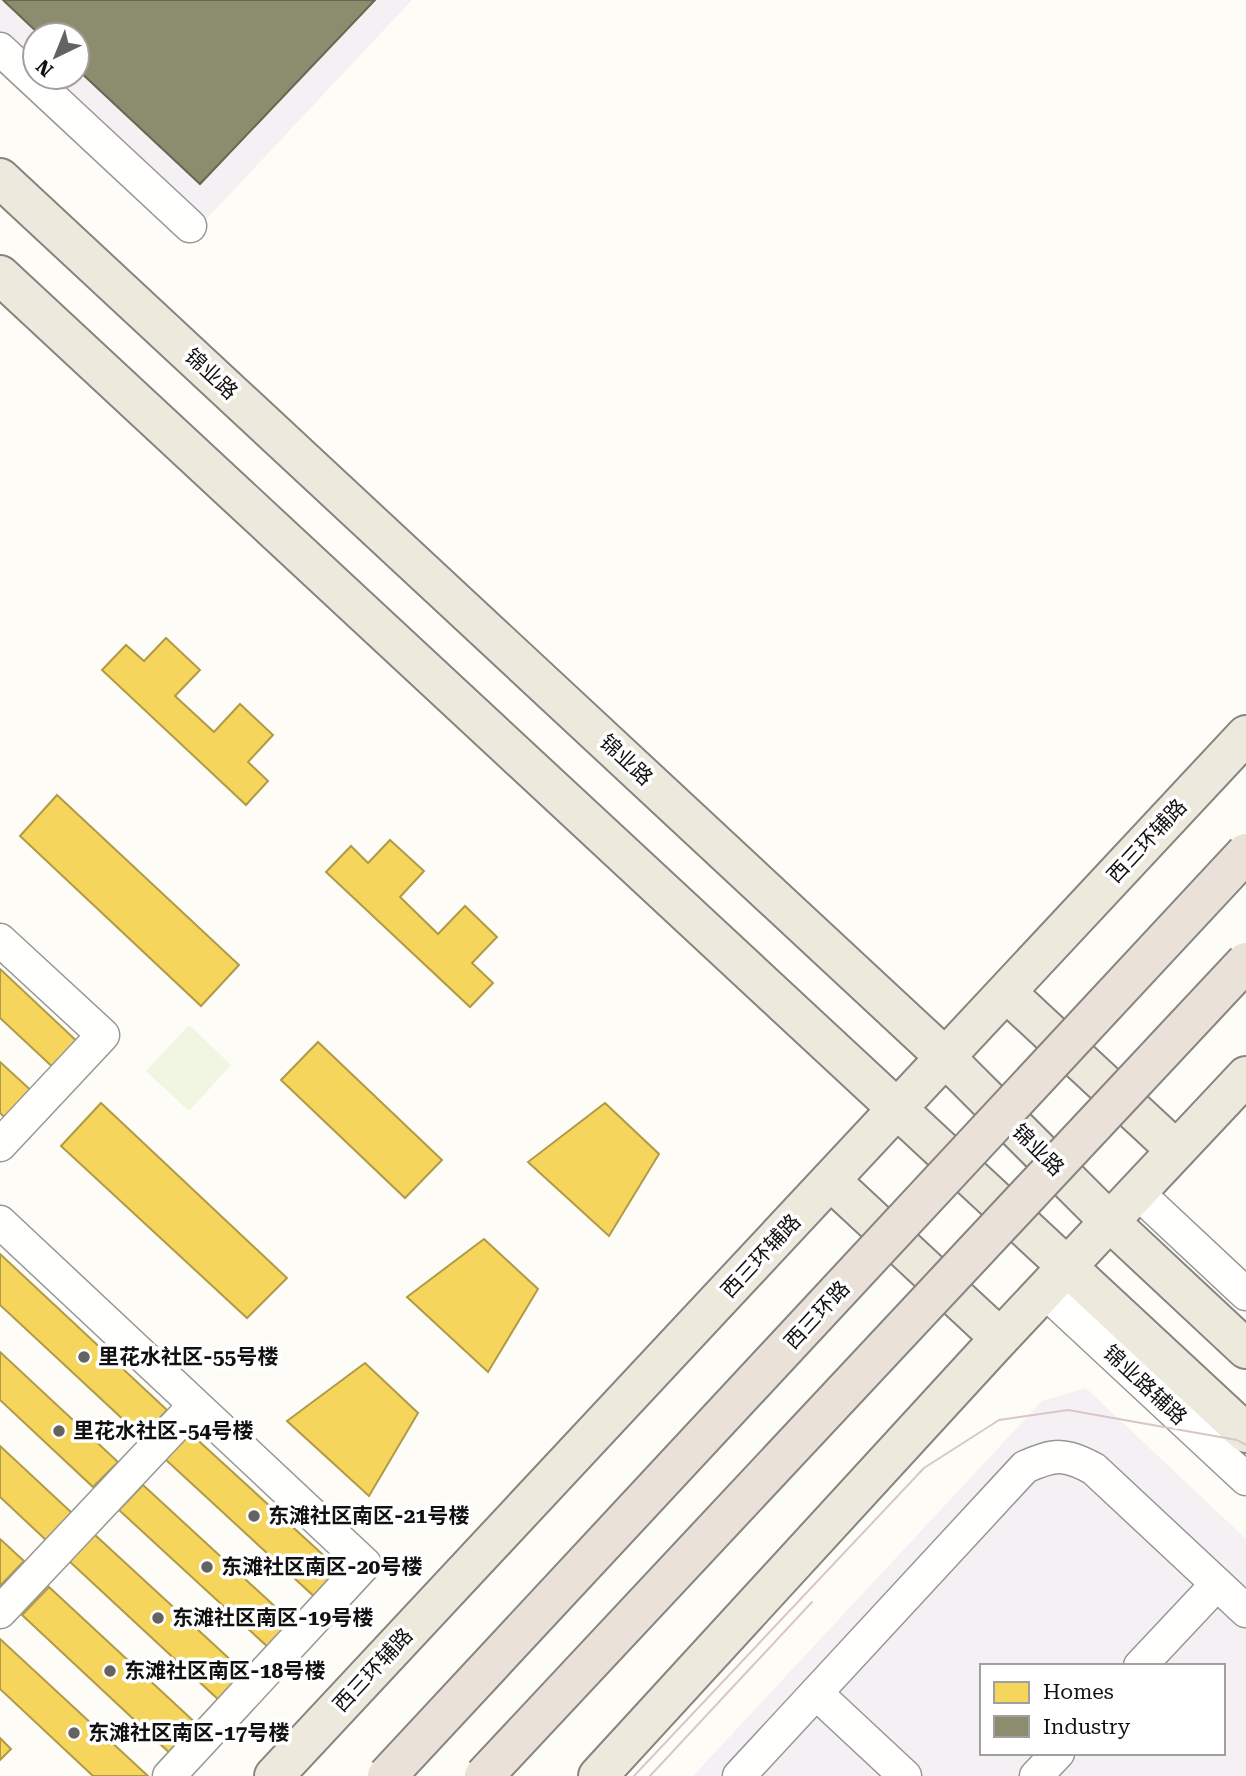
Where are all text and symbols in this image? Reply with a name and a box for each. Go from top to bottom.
north arrow [21,21,91,91]
text: N [31,54,58,81]
street label: 锦业路 [180,344,242,404]
street label: 锦业路 [595,730,657,790]
street label: 西三环辅路 [1102,794,1192,888]
street label: 锦业路 [1007,1119,1069,1181]
street label: 西三环辅路 [716,1209,806,1303]
street label: 西三环路 [780,1276,854,1354]
street label: 锦业路辅路 [1098,1340,1192,1430]
place label: 里花水社区-55号楼 [98,1345,278,1369]
marker: 里花水社区-55号楼 [76,1349,92,1365]
place label: 里花水社区-54号楼 [73,1419,253,1443]
marker: 里花水社区-54号楼 [51,1423,67,1439]
place label: 东滩社区南区-21号楼 [268,1504,469,1528]
marker: 东滩社区南区-21号楼 [246,1508,262,1524]
place label: 东滩社区南区-20号楼 [221,1555,422,1579]
marker: 东滩社区南区-20号楼 [199,1559,215,1575]
place label: 东滩社区南区-19号楼 [172,1606,373,1630]
marker: 东滩社区南区-19号楼 [150,1610,166,1626]
street label: 西三环辅路 [328,1623,418,1717]
place label: 东滩社区南区-18号楼 [124,1659,325,1683]
marker: 东滩社区南区-18号楼 [102,1663,118,1679]
legend [980,1664,1225,1755]
text: Homes [1043,1680,1114,1704]
text: Industry [1043,1715,1131,1739]
place label: 东滩社区南区-17号楼 [88,1721,289,1745]
marker: 东滩社区南区-17号楼 [66,1725,82,1741]

